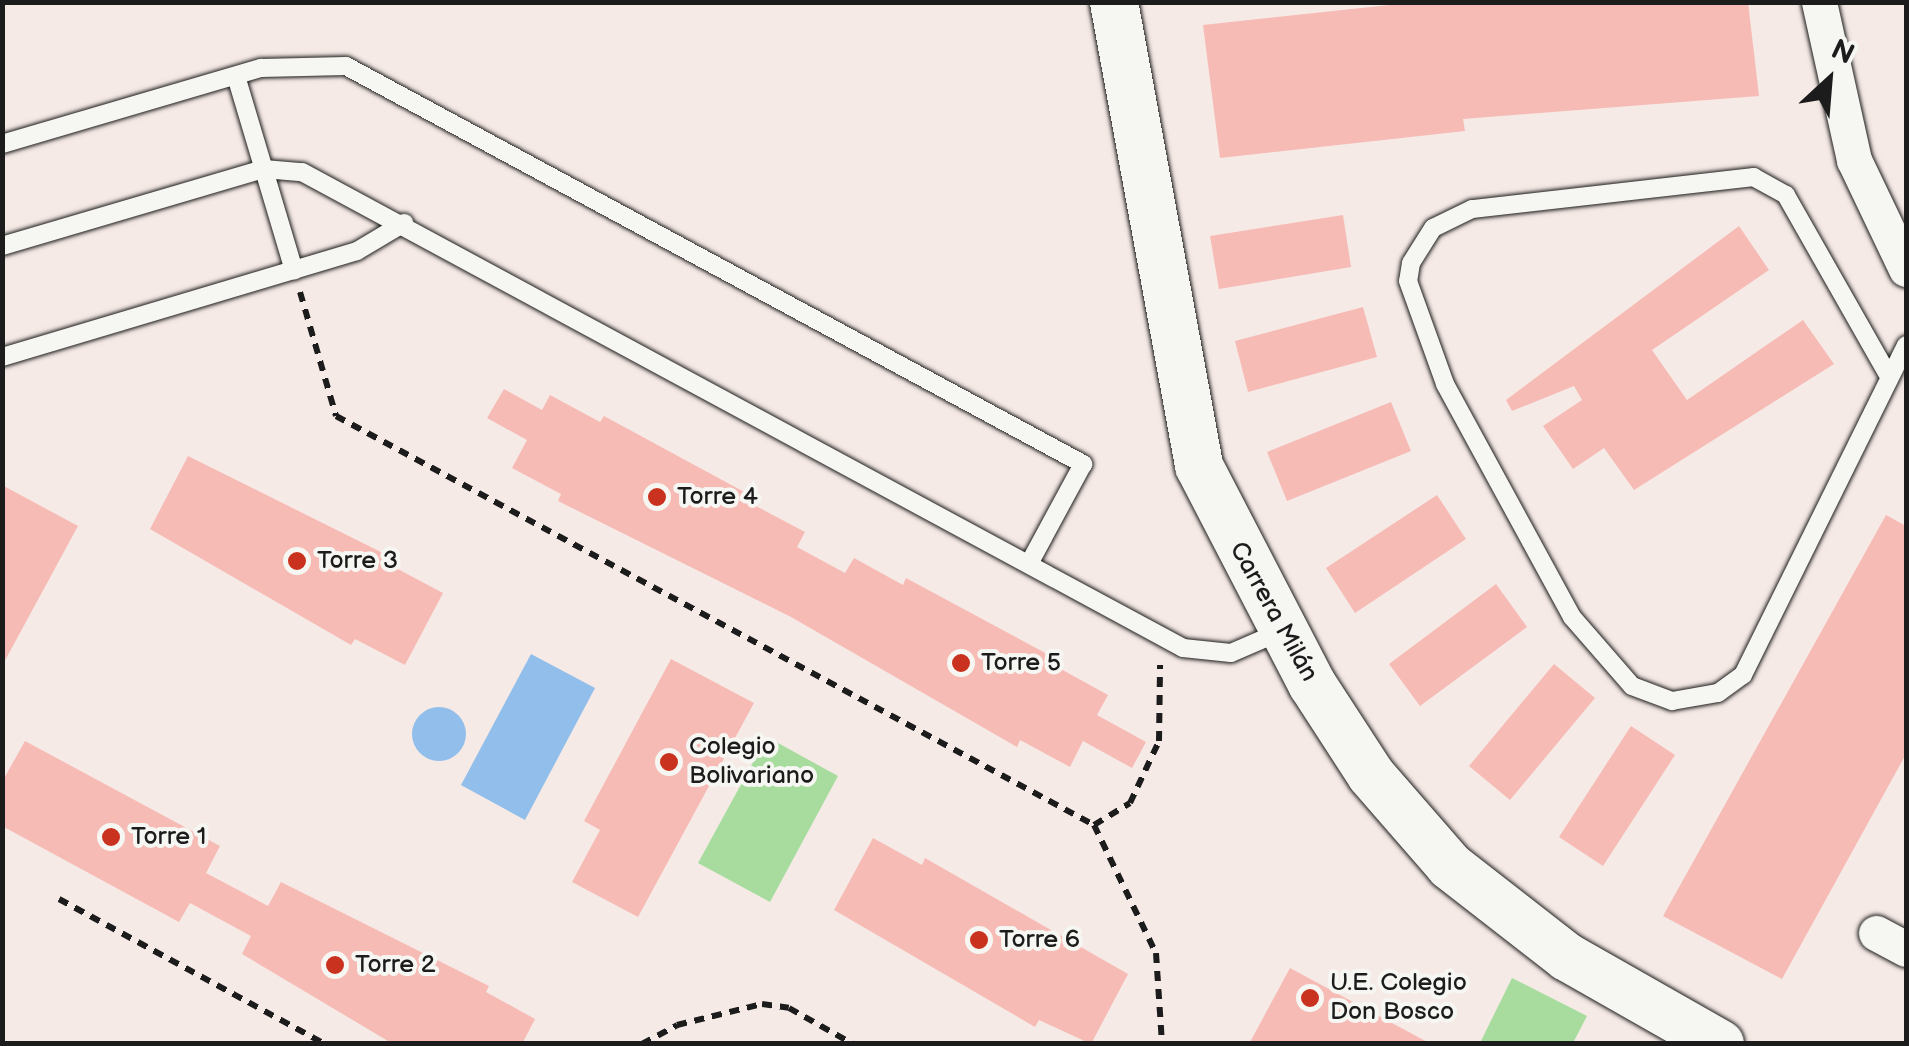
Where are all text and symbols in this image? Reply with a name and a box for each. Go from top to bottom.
north arrow [1779,30,1879,130]
text: N [1826,33,1859,72]
place label: Torre 4 [677,482,758,512]
marker: Torre 4 [646,486,668,508]
street label: Carrera Milán [1222,537,1324,687]
place label: Torre 3 [317,546,398,576]
marker: Torre 3 [286,550,308,572]
place label: Torre 5 [981,648,1061,678]
marker: Torre 5 [950,652,972,674]
place label: Colegio Bolivariano [689,733,814,792]
marker: Colegio Bolivariano [658,751,680,773]
place label: Torre 1 [131,822,206,852]
marker: Torre 1 [100,826,122,848]
place label: Torre 6 [999,925,1080,955]
marker: Torre 6 [968,929,990,951]
place label: Torre 2 [355,950,435,980]
marker: Torre 2 [324,954,346,976]
place label: U.E. Colegio Don Bosco [1330,969,1467,1028]
marker: U.E. Colegio Don Bosco [1299,987,1321,1009]

